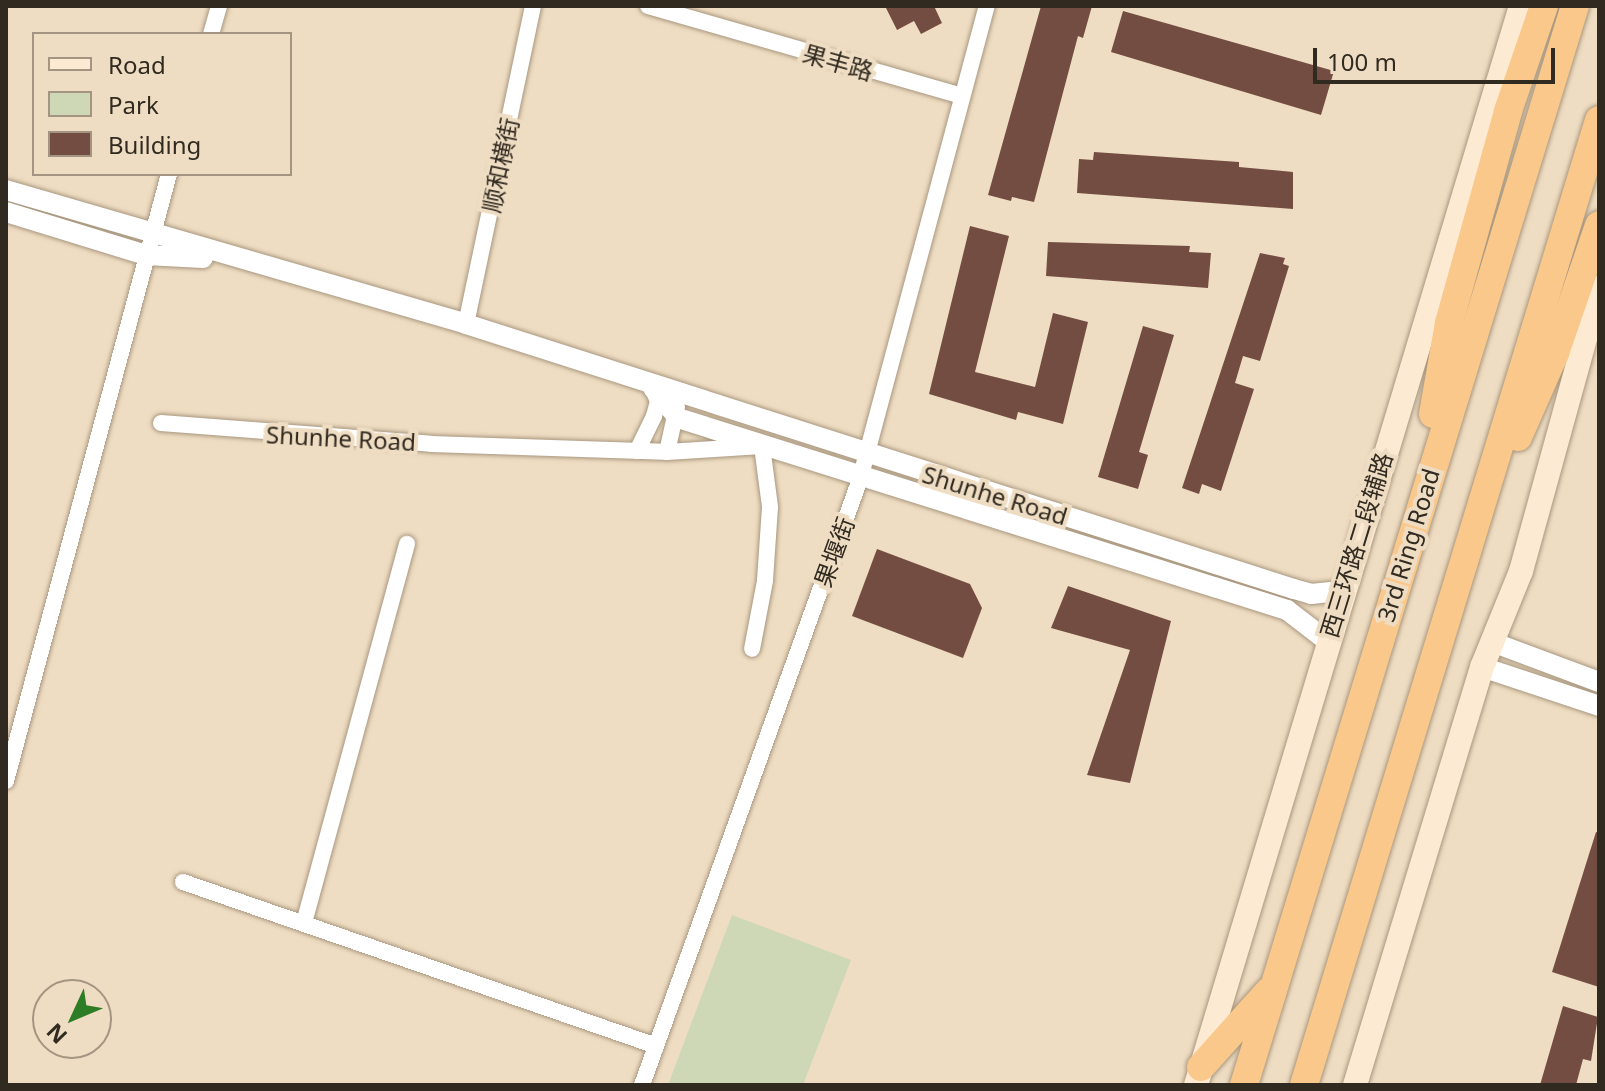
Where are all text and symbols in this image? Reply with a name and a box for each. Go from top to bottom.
legend [32,32,292,176]
scale bar [1317,32,1559,82]
street label: 果丰路 [799,38,877,86]
text: 100 m [1327,45,1397,78]
text: Road [108,48,166,81]
text: Park [108,88,159,121]
street label: 顺和横街 [476,115,524,215]
text: Building [108,128,201,161]
street label: Shunhe Road [265,420,417,456]
street label: 西三环路二段辅路 [1314,449,1398,641]
street label: Shunhe Road [919,459,1071,531]
street label: 3rd Ring Road [1371,465,1445,625]
street label: 果堰街 [808,513,860,591]
north arrow [32,979,112,1059]
text: N [39,1017,73,1051]

